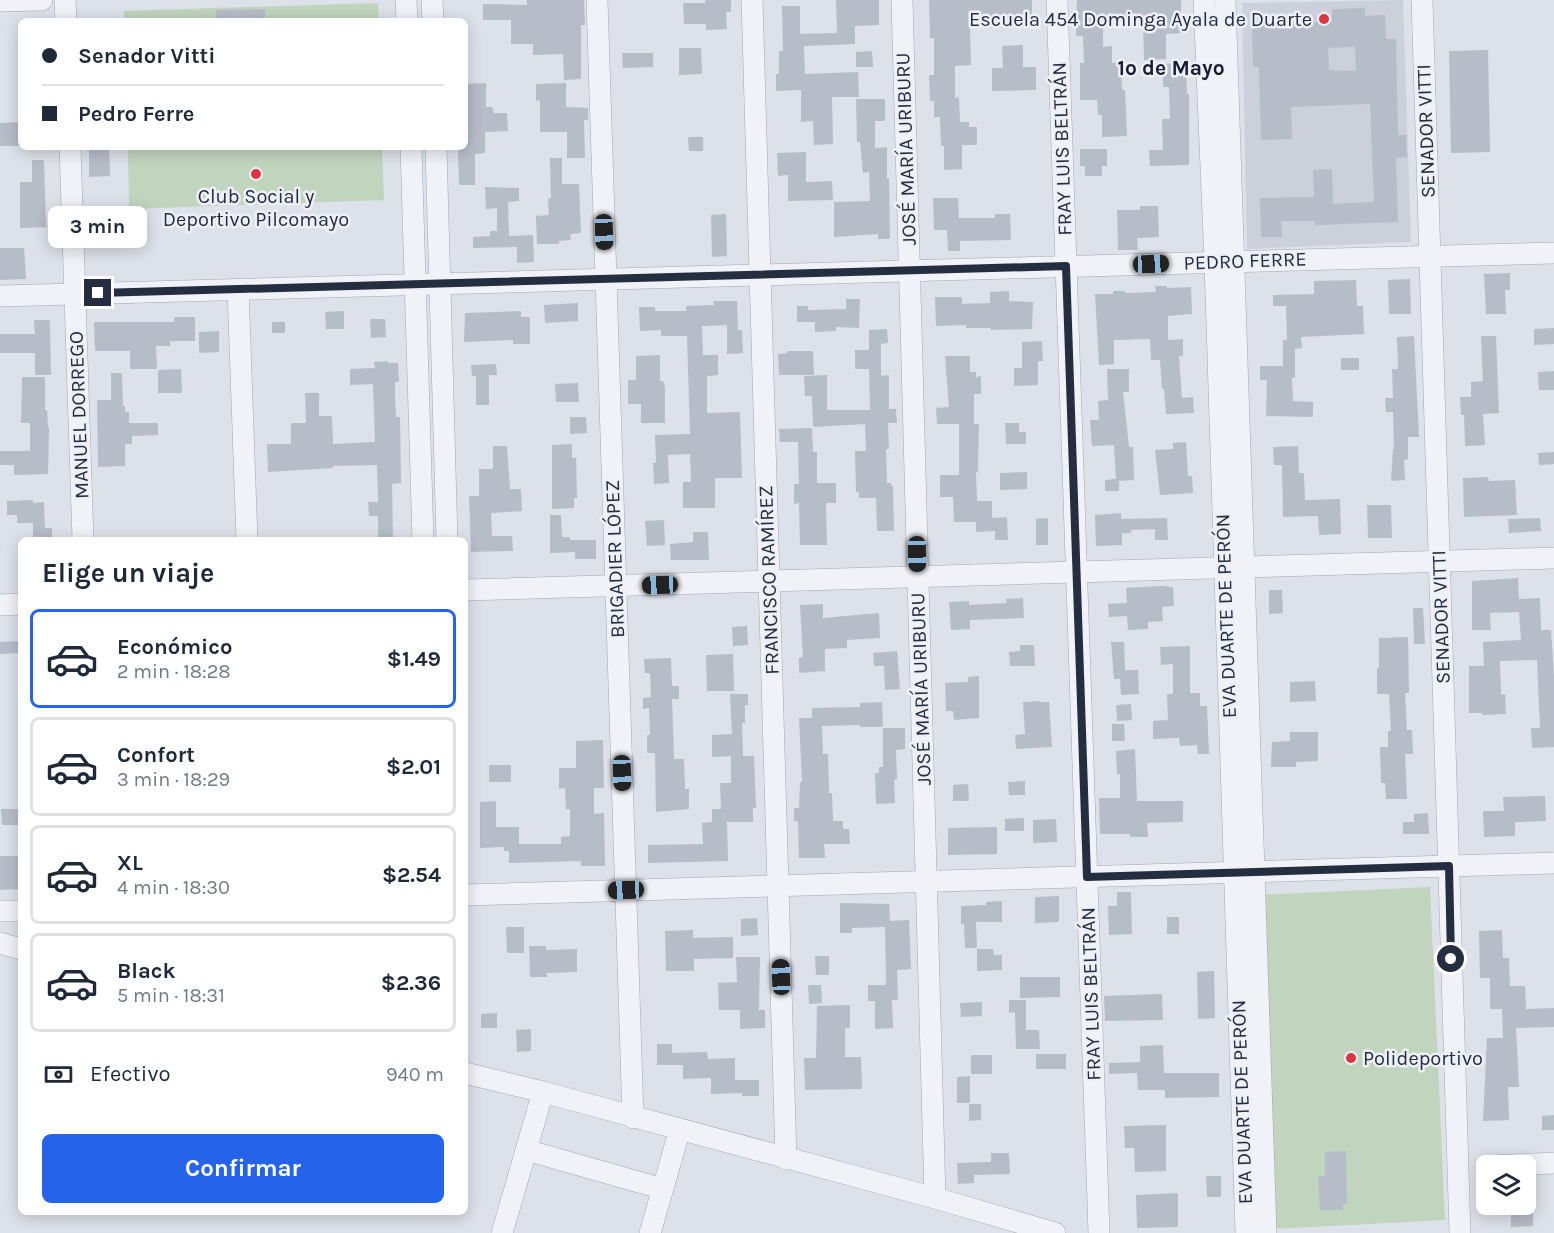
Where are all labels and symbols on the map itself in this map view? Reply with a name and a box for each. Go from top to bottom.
place label: Escuela 454 Dominga Ayala de Duarte [969,8,1312,31]
marker: Escuela 454 Dominga Ayala de Duarte [1317,12,1331,26]
street label: JOSÉ MARÍA URIBURU [890,52,921,246]
district label: 1º de Mayo [1117,56,1225,80]
street label: FRAY LUIS BELTRÁN [1046,62,1077,236]
street label: SENADOR VITTI [1412,64,1440,198]
marker: Club Social y Deportivo Pilcomayo [249,167,263,181]
place label: Club Social y Deportivo Pilcomayo [163,185,349,231]
callout: 3 min [48,206,148,248]
car [594,214,614,250]
street label: PEDRO FERRE [1183,247,1307,275]
car [1133,254,1169,274]
route end [84,279,111,306]
street label: MANUEL DORREGO [65,331,93,499]
street label: BRIGADIER LÓPEZ [600,480,629,638]
street label: FRANCISCO RAMÍREZ [753,485,784,675]
street label: EVA DUARTE DE PERÓN [1210,513,1241,719]
car [908,536,926,572]
street label: SENADOR VITTI [1427,550,1455,684]
car [642,575,678,595]
street label: JOSÉ MARÍA URIBURU [905,592,936,786]
car [612,755,632,791]
car [608,880,644,900]
street label: FRAY LUIS BELTRÁN [1075,907,1106,1081]
route start [1437,945,1464,972]
car [771,959,791,995]
street label: EVA DUARTE DE PERÓN [1226,999,1257,1205]
place label: Polideportivo [1363,1047,1483,1070]
marker: Polideportivo [1344,1051,1358,1065]

